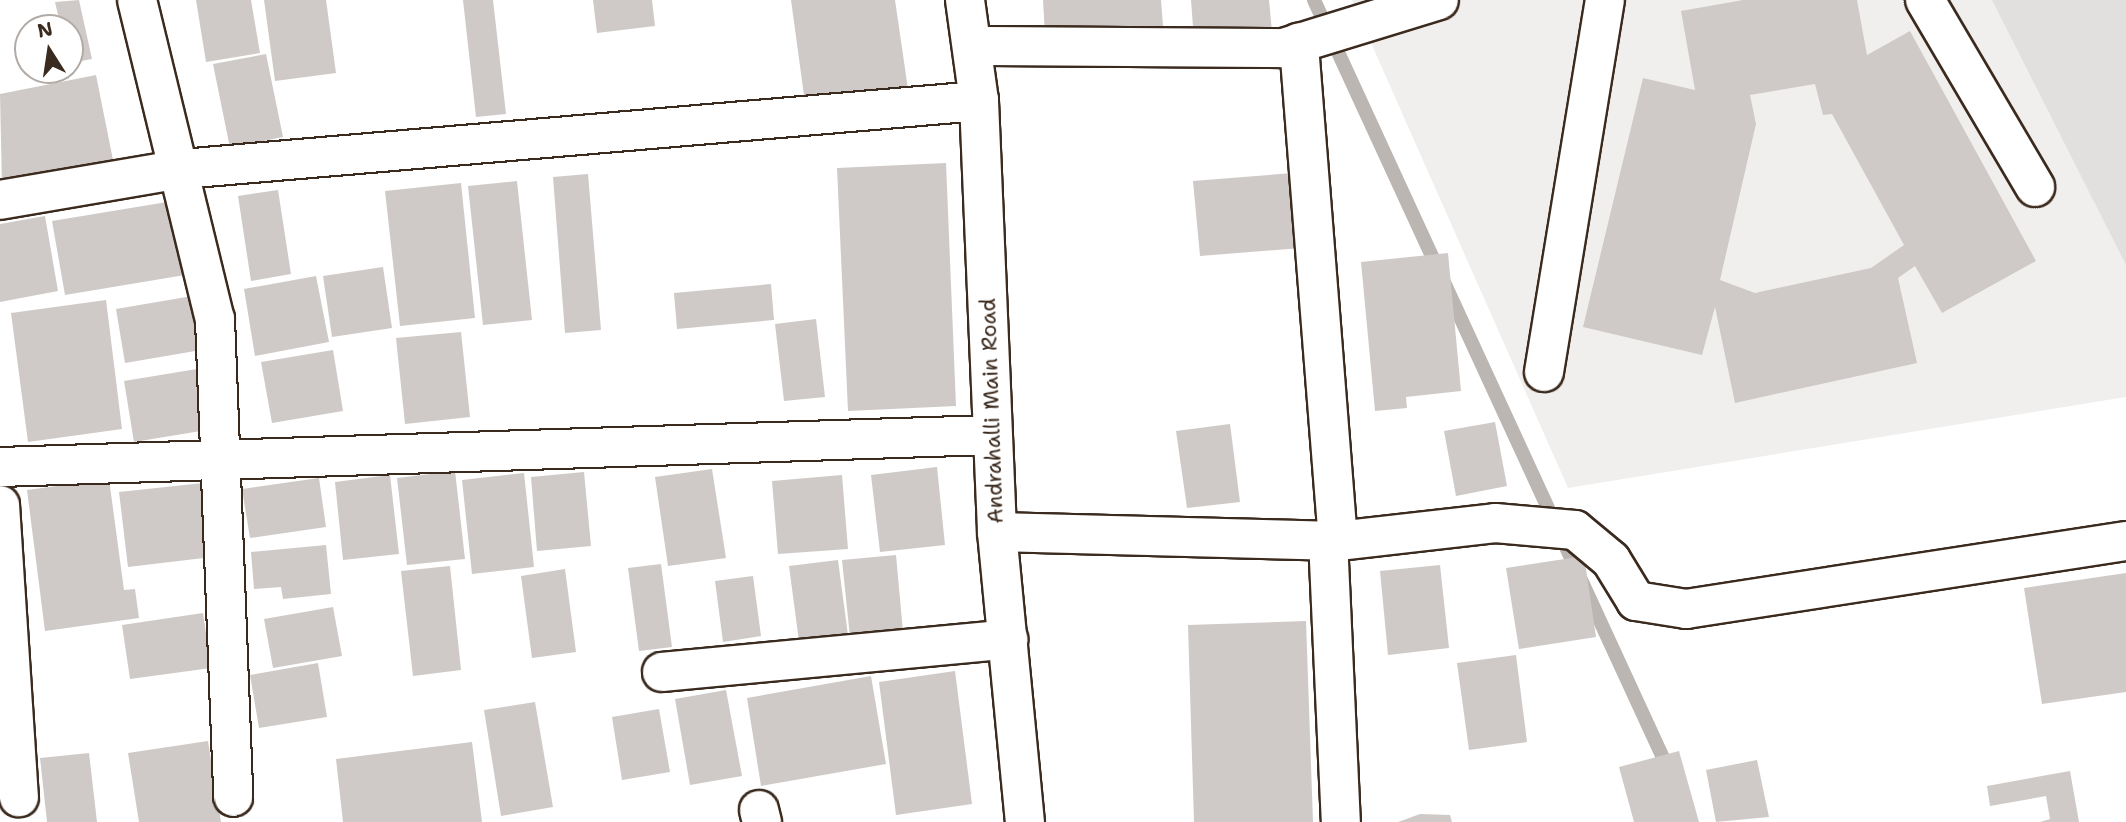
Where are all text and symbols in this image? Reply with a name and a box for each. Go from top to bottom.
north arrow [14,14,84,84]
text: N [35,16,55,44]
street label: Andrahalli Main Road [975,298,1009,524]

